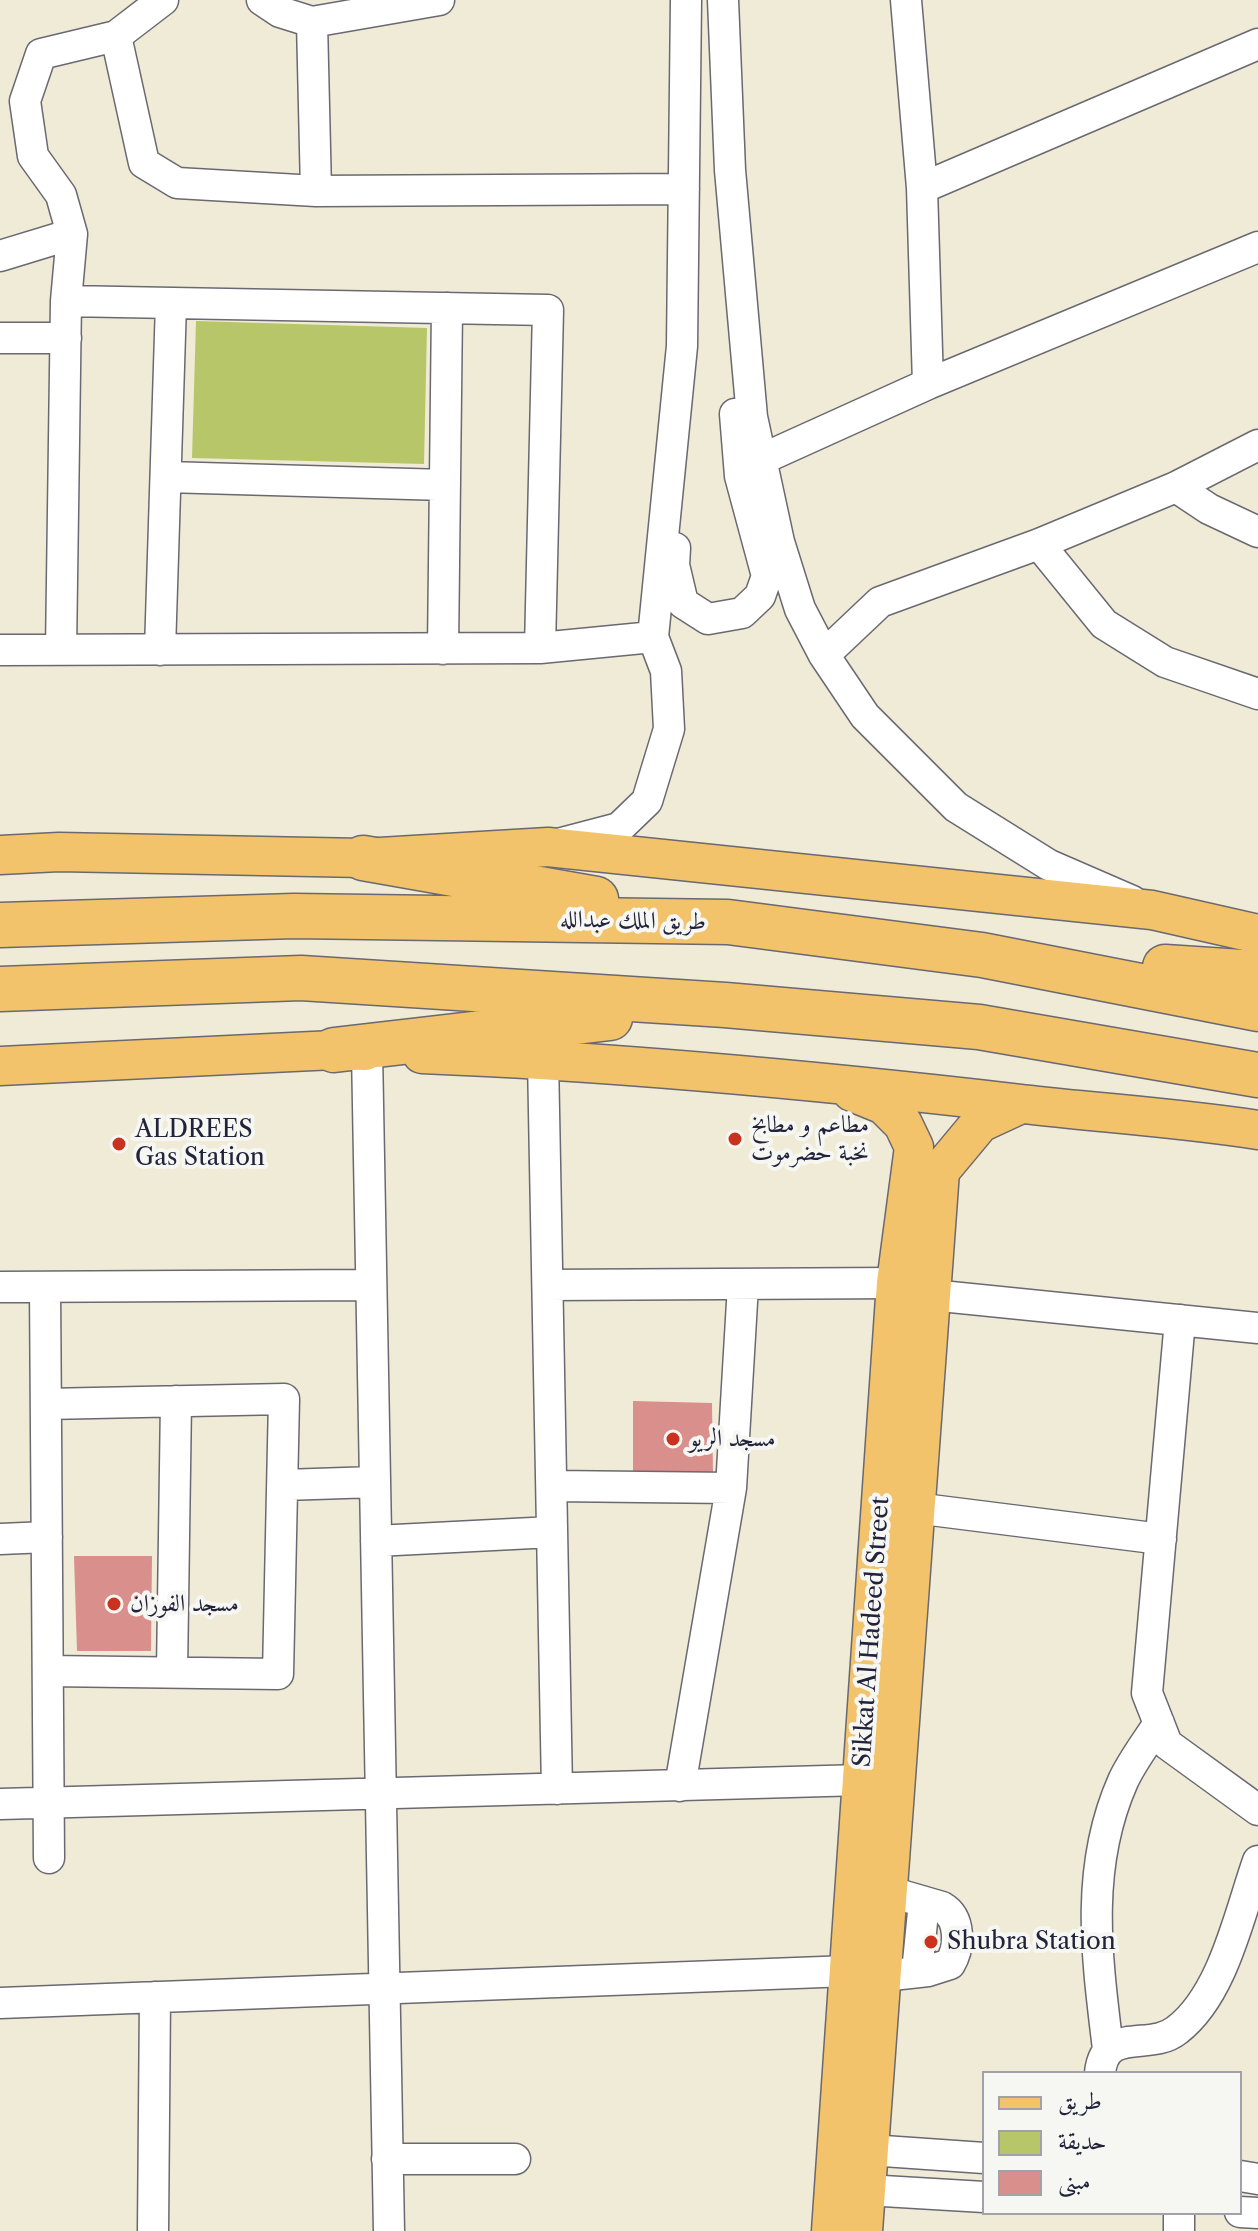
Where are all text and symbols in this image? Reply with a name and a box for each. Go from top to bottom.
street label: طريق الملك عبدالله [560,905,706,937]
place label: مطاعم و مطابخ نخبة حضرموت [751,1111,869,1167]
place label: ALDREES Gas Station [135,1116,265,1172]
marker: مطاعم و مطابخ نخبة حضرموت [726,1130,744,1148]
marker: ALDREES Gas Station [110,1135,128,1153]
place label: مسجد الريو [689,1425,776,1453]
marker: مسجد الريو [664,1430,682,1448]
street label: Sikkat Al Hadeed Street [848,1496,896,1768]
place label: مسجد الفوزان [130,1590,239,1618]
marker: مسجد الفوزان [105,1595,123,1613]
place label: Shubra Station [947,1928,1116,1956]
marker: Shubra Station [922,1933,940,1951]
legend [982,2071,1242,2215]
text: طريق [1058,2086,1102,2115]
text: حديقة [1058,2126,1107,2155]
text: مبنى [1058,2166,1091,2195]

